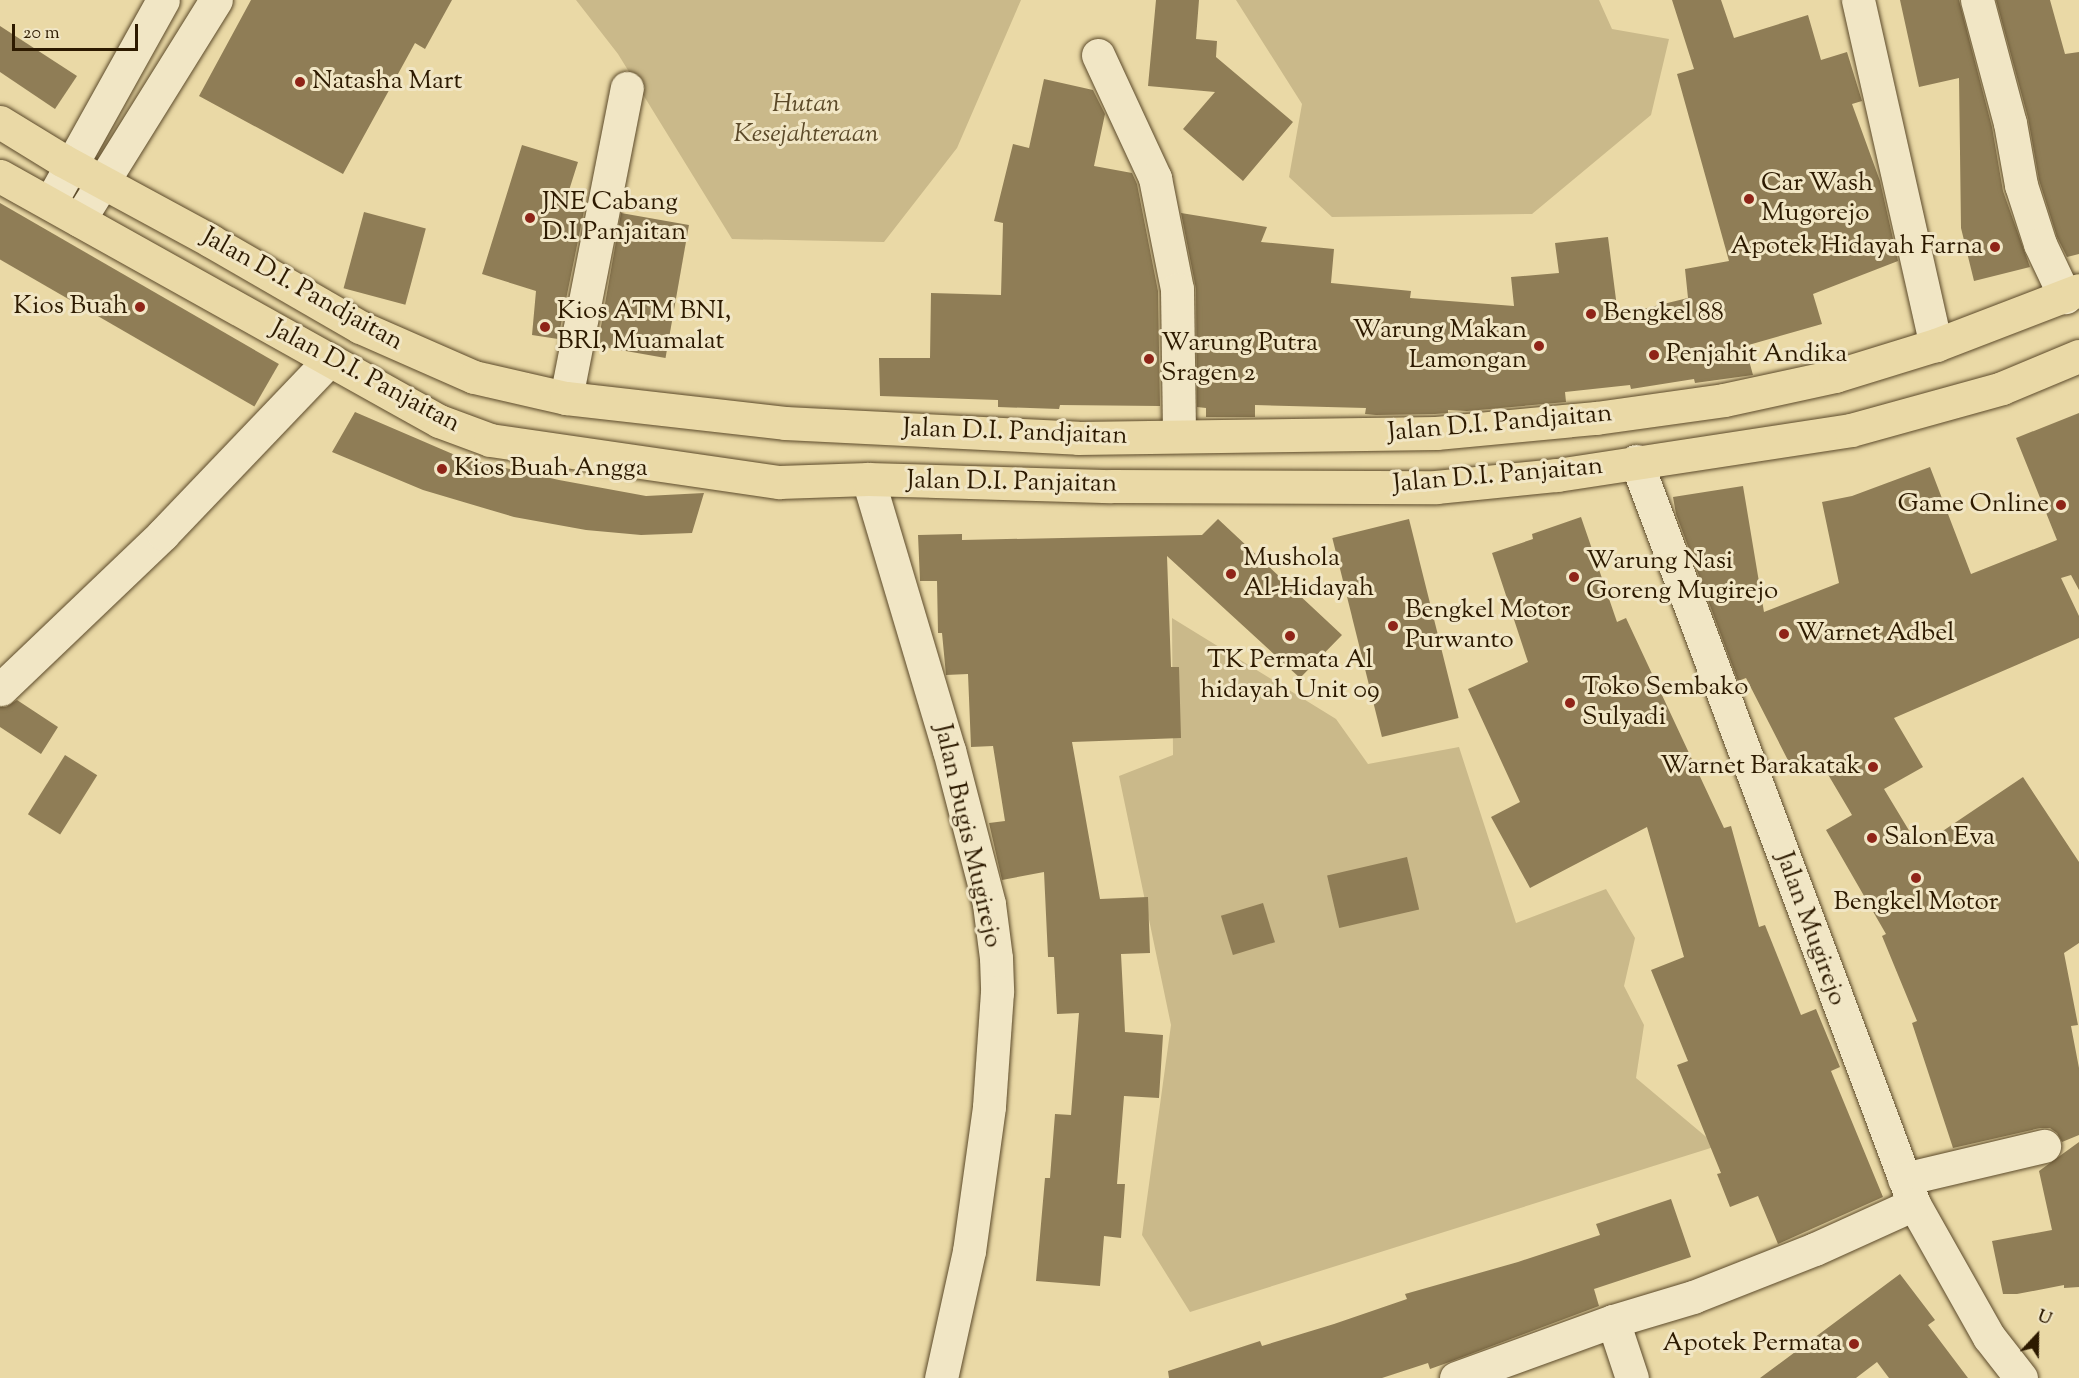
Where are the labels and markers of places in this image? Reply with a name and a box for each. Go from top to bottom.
place label: Natasha Mart [312,66,462,98]
marker: Natasha Mart [293,75,307,89]
place label: Car Wash Mugorejo [1761,168,1873,230]
place label: JNE Cabang D.I Panjaitan [542,187,686,249]
marker: Car Wash Mugorejo [1742,192,1756,206]
marker: JNE Cabang D.I Panjaitan [523,211,537,225]
place label: Apotek Hidayah Farna [1730,231,1983,263]
marker: Apotek Hidayah Farna [1988,240,2002,254]
place label: Kios Buah [13,291,128,323]
place label: Kios ATM BNI, BRI, Muamalat [557,296,731,358]
place label: Bengkel 88 [1603,298,1724,330]
marker: Kios Buah [133,300,147,314]
marker: Bengkel 88 [1584,307,1598,321]
place label: Warung Makan Lamongan [1353,315,1527,376]
marker: Kios ATM BNI, BRI, Muamalat [538,320,552,334]
place label: Warung Putra Sragen 2 [1161,328,1318,390]
marker: Warung Makan Lamongan [1532,339,1546,353]
place label: Penjahit Andika [1666,339,1847,371]
marker: Penjahit Andika [1647,348,1661,362]
marker: Warung Putra Sragen 2 [1142,352,1156,366]
place label: Kios Buah Angga [454,453,648,485]
marker: Kios Buah Angga [435,462,449,476]
place label: Game Online [1897,489,2049,521]
marker: Game Online [2054,498,2068,512]
place label: Mushola Al-Hidayah [1243,543,1374,604]
place label: Warung Nasi Goreng Mugirejo [1586,546,1778,608]
marker: Mushola Al-Hidayah [1224,567,1238,581]
marker: Warung Nasi Goreng Mugirejo [1567,570,1581,584]
place label: Bengkel Motor Purwanto [1405,595,1570,656]
place label: Warnet Adbel [1796,618,1954,650]
marker: Bengkel Motor Purwanto [1386,619,1400,633]
marker: Warnet Adbel [1777,627,1791,641]
marker: TK Permata Al hidayah Unit 09 [1283,629,1297,643]
place label: TK Permata Al hidayah Unit 09 [1200,645,1380,706]
place label: Toko Sembako Sulyadi [1582,672,1748,734]
marker: Toko Sembako Sulyadi [1563,696,1577,710]
place label: Warnet Barakatak [1660,751,1861,783]
marker: Warnet Barakatak [1866,760,1880,774]
place label: Salon Eva [1884,822,1995,854]
marker: Salon Eva [1865,831,1879,845]
marker: Bengkel Motor [1909,871,1923,885]
place label: Bengkel Motor [1833,887,1999,919]
place label: Apotek Permata [1663,1328,1842,1360]
marker: Apotek Permata [1847,1337,1861,1351]

